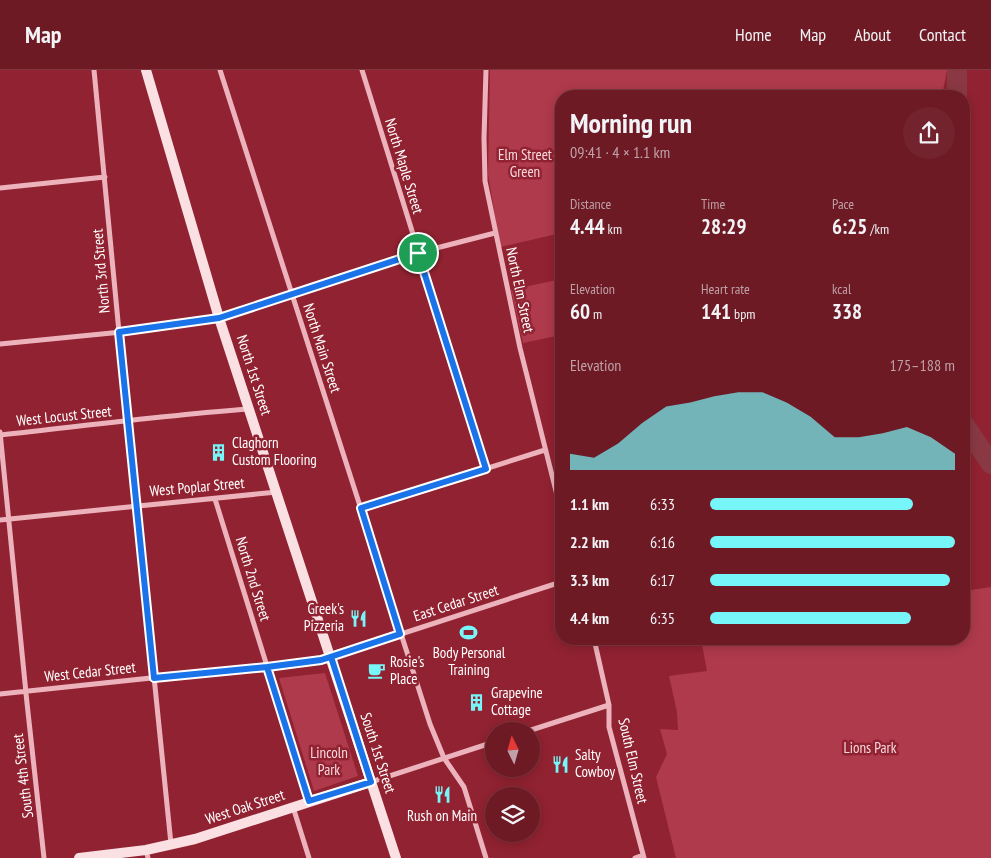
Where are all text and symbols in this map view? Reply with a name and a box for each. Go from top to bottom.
text: Map [25,19,62,50]
text: Home [735,23,772,46]
text: Map [800,23,826,46]
text: About [854,23,891,46]
text: Contact [919,23,966,46]
text: Morning run [570,104,692,141]
button: share [903,107,955,159]
street label: North Maple Street [381,116,428,216]
text: 09:41 · 4 × 1.1 km [570,142,670,162]
park label: Elm Street Green [498,145,552,181]
text: Distance [570,195,611,213]
text: Time [701,195,725,213]
text: Pace [832,195,854,213]
text: 4.44 [570,213,605,240]
text: 28:29 [701,213,746,240]
text: 6:25 [832,213,867,240]
text: km [605,220,622,238]
text: /km [867,220,889,238]
street label: North 3rd Street [87,228,114,314]
pin [397,232,439,274]
icon: arrive [404,239,432,267]
street label: North Elm Street [502,245,539,334]
text: Elevation [570,280,615,298]
text: Heart rate [701,280,750,298]
text: kcal [832,280,851,298]
text: 60 [570,298,590,325]
text: 141 [701,298,731,325]
text: 338 [832,298,862,325]
street label: North Main Street [299,301,346,395]
text: m [590,305,602,323]
text: bpm [731,305,755,323]
street label: North 1st Street [233,332,276,417]
text: Elevation [570,355,621,375]
text: 175–188 m [890,355,955,375]
street label: West Locust Street [15,401,112,430]
place label: Claghorn Custom Flooring [232,433,317,469]
building icon: Claghorn Custom Flooring [208,442,228,462]
street label: West Poplar Street [149,473,245,500]
text: 1.1 km [570,494,609,514]
text: 6:33 [650,494,675,514]
text: 2.2 km [570,532,609,552]
text: 6:16 [650,532,675,552]
street label: North 2nd Street [232,534,275,623]
text: 3.3 km [570,570,609,590]
text: 6:17 [650,570,675,590]
street label: East Cedar Street [411,580,501,625]
place label: Greek's Pizzeria [304,599,344,635]
restaurant icon: Greek's Pizzeria [348,608,368,628]
text: 4.4 km [570,608,609,628]
text: 6:35 [650,608,675,628]
sports icon: Body Personal Training [459,622,479,642]
place label: Body Personal Training [433,643,506,679]
place label: Rosie's Place [390,652,424,688]
street label: West Cedar Street [43,657,136,686]
cafe icon: Rosie's Place [366,661,386,681]
place label: Grapevine Cottage [491,683,543,719]
building icon: Grapevine Cottage [467,692,487,712]
street label: South 1st Street [357,710,400,795]
street label: South Elm Street [614,716,653,806]
north arrow [485,722,540,778]
map controls [485,722,540,842]
street label: South 4th Street [8,733,37,819]
park label: Lions Park [843,738,897,757]
park label: Lincoln Park [310,743,348,779]
place label: Salty Cowboy [575,745,615,781]
restaurant icon: Salty Cowboy [551,754,571,774]
street label: West Oak Street [203,785,287,828]
restaurant icon: Rush on Main [432,785,452,805]
button: layers [485,787,540,842]
place label: Rush on Main [407,806,477,825]

